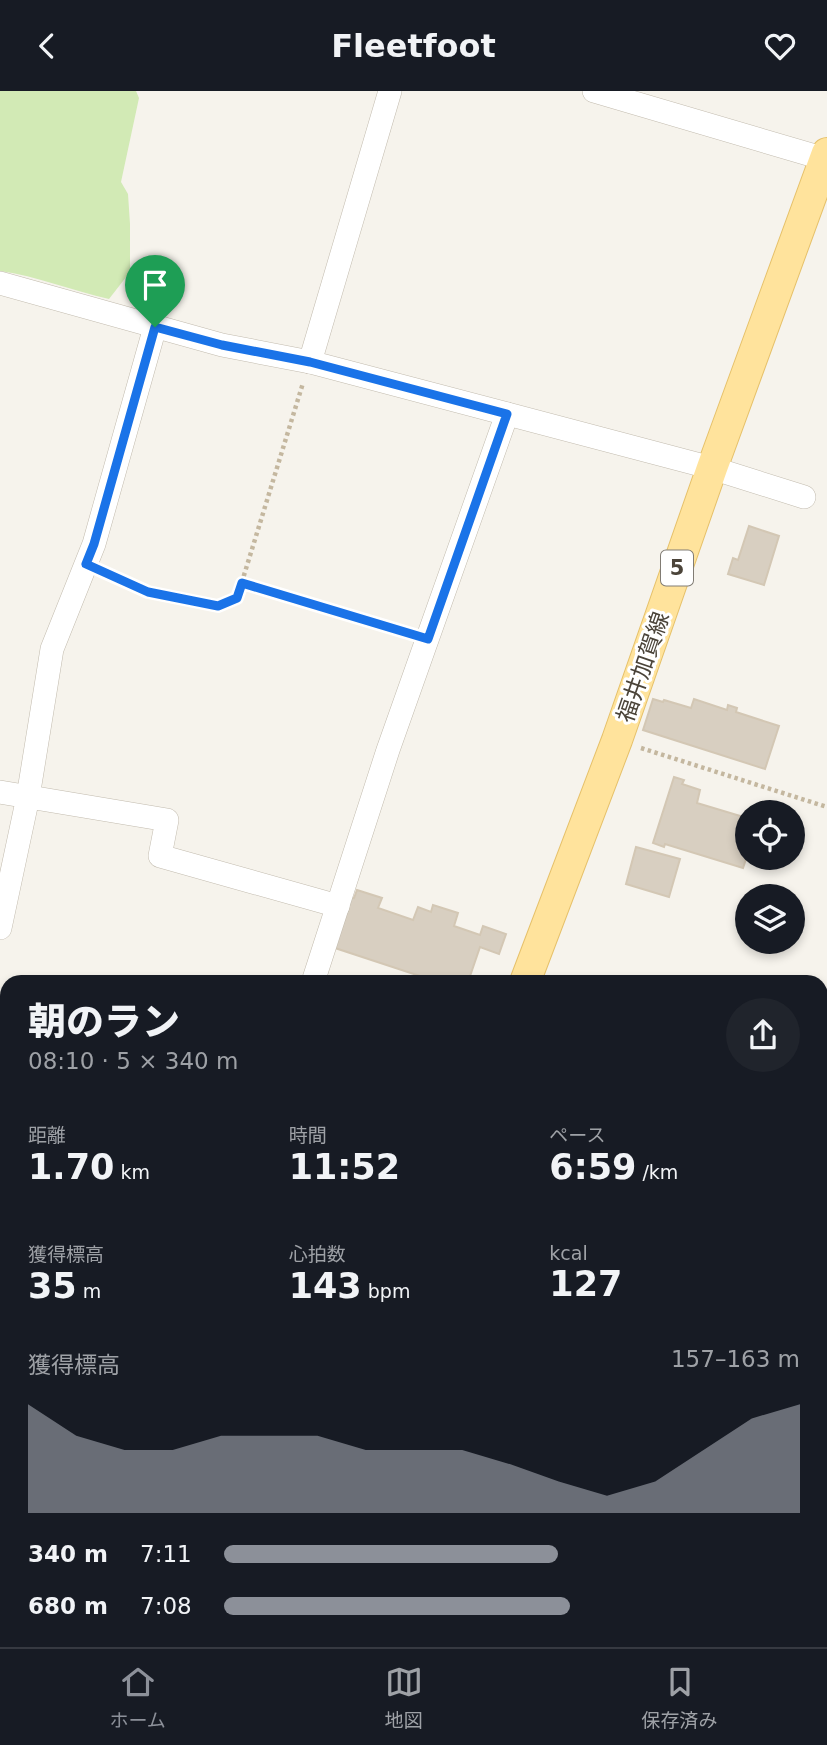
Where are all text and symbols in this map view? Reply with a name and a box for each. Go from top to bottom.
icon: back [28,27,66,65]
text: Fleetfoot [331,27,496,65]
icon: heart [761,27,799,65]
pin [125,255,185,327]
icon: arrive [136,266,174,304]
road number: 5 [661,551,693,585]
street label: 福井加賀線 [612,608,674,726]
map controls [735,800,805,954]
button: locate [735,800,805,870]
button: layers [735,884,805,954]
button: share [726,998,800,1072]
text: 朝のラン [28,1000,180,1044]
text: 08:10 · 5 × 340 m [28,1048,238,1074]
text: 距離 [28,1124,66,1146]
text: 時間 [289,1124,327,1146]
text: ペース [549,1124,605,1146]
text: 1.70 [28,1147,114,1187]
text: 11:52 [289,1147,400,1187]
text: 6:59 [549,1147,636,1187]
text: km [114,1161,150,1183]
text: /km [636,1161,678,1183]
text: kcal [549,1242,588,1264]
text: 獲得標高 [28,1243,104,1265]
text: 心拍数 [289,1243,346,1265]
text: 127 [549,1264,622,1304]
text: 35 [28,1266,77,1306]
text: 143 [289,1266,362,1306]
text: m [77,1280,101,1302]
text: bpm [362,1280,410,1302]
text: 157–163 m [671,1346,800,1372]
text: 獲得標高 [28,1352,120,1378]
text: 340 m [28,1541,108,1567]
text: 7:11 [140,1541,192,1567]
text: 680 m [28,1593,108,1619]
text: 7:08 [140,1593,192,1619]
tab: ホーム [109,1663,166,1732]
tab: 地図 [385,1663,423,1732]
tab: 保存済み [642,1663,718,1732]

